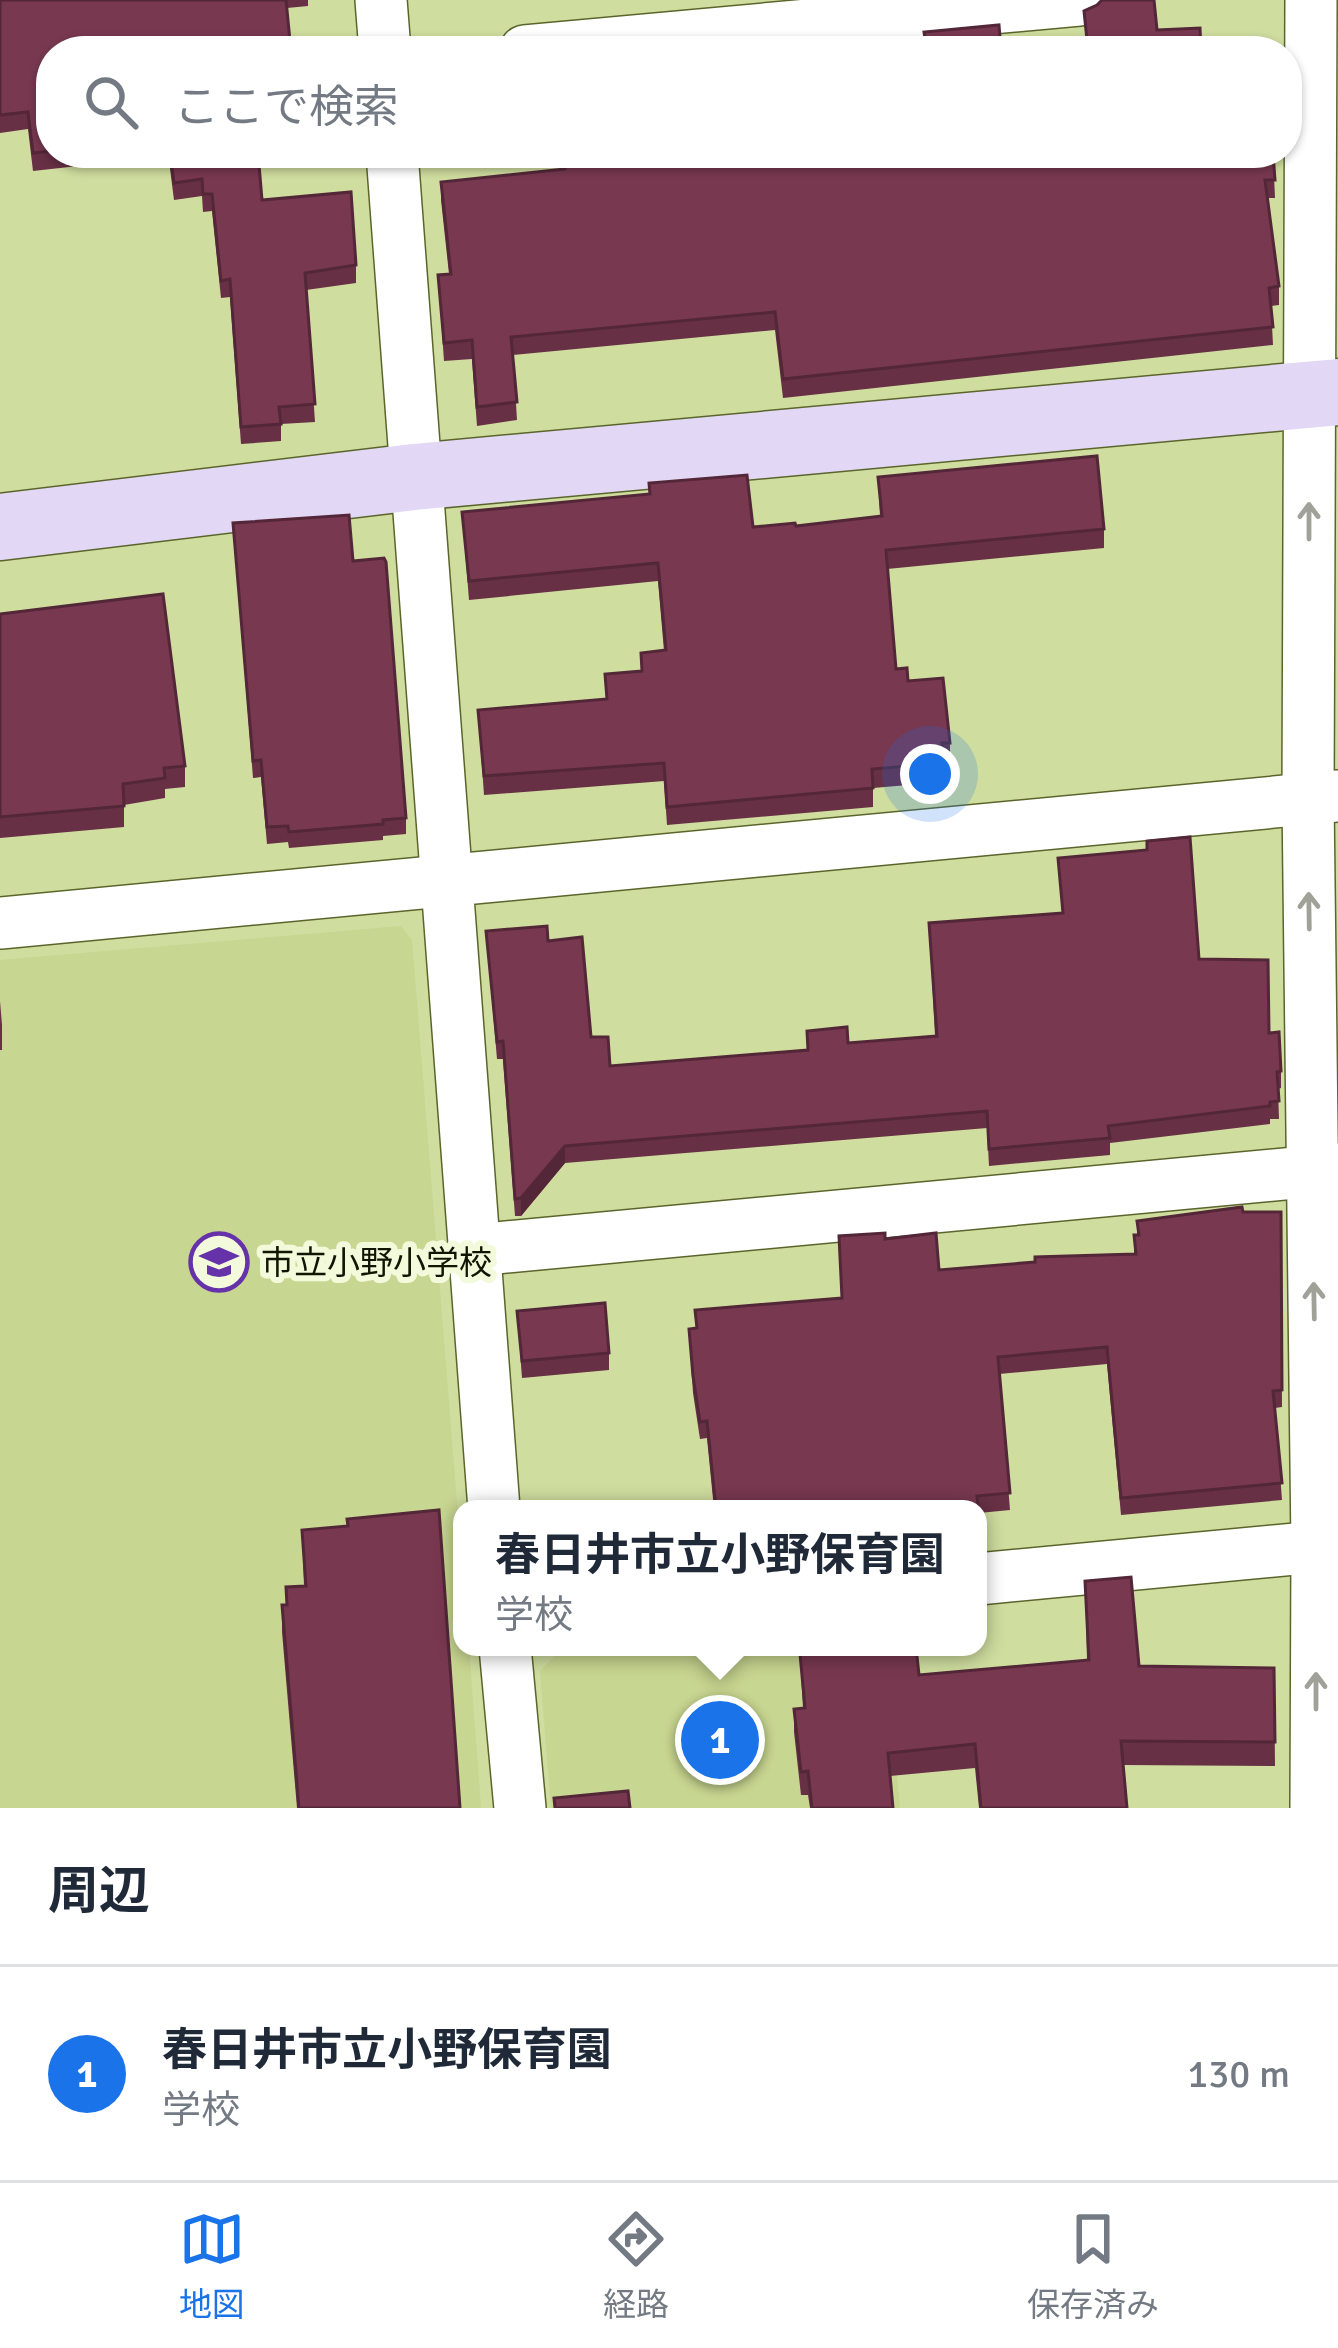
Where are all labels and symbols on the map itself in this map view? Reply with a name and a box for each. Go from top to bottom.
one-way arrow [1298,502,1321,541]
your location [900,744,960,804]
one-way arrow [1298,892,1320,931]
school or university icon: 市立小野小学校 [188,1231,250,1293]
place label: 市立小野小学校 [261,1243,492,1284]
one-way arrow [1302,1282,1325,1321]
one-way arrow [1305,1672,1327,1711]
pin: 1 [681,1695,759,1785]

